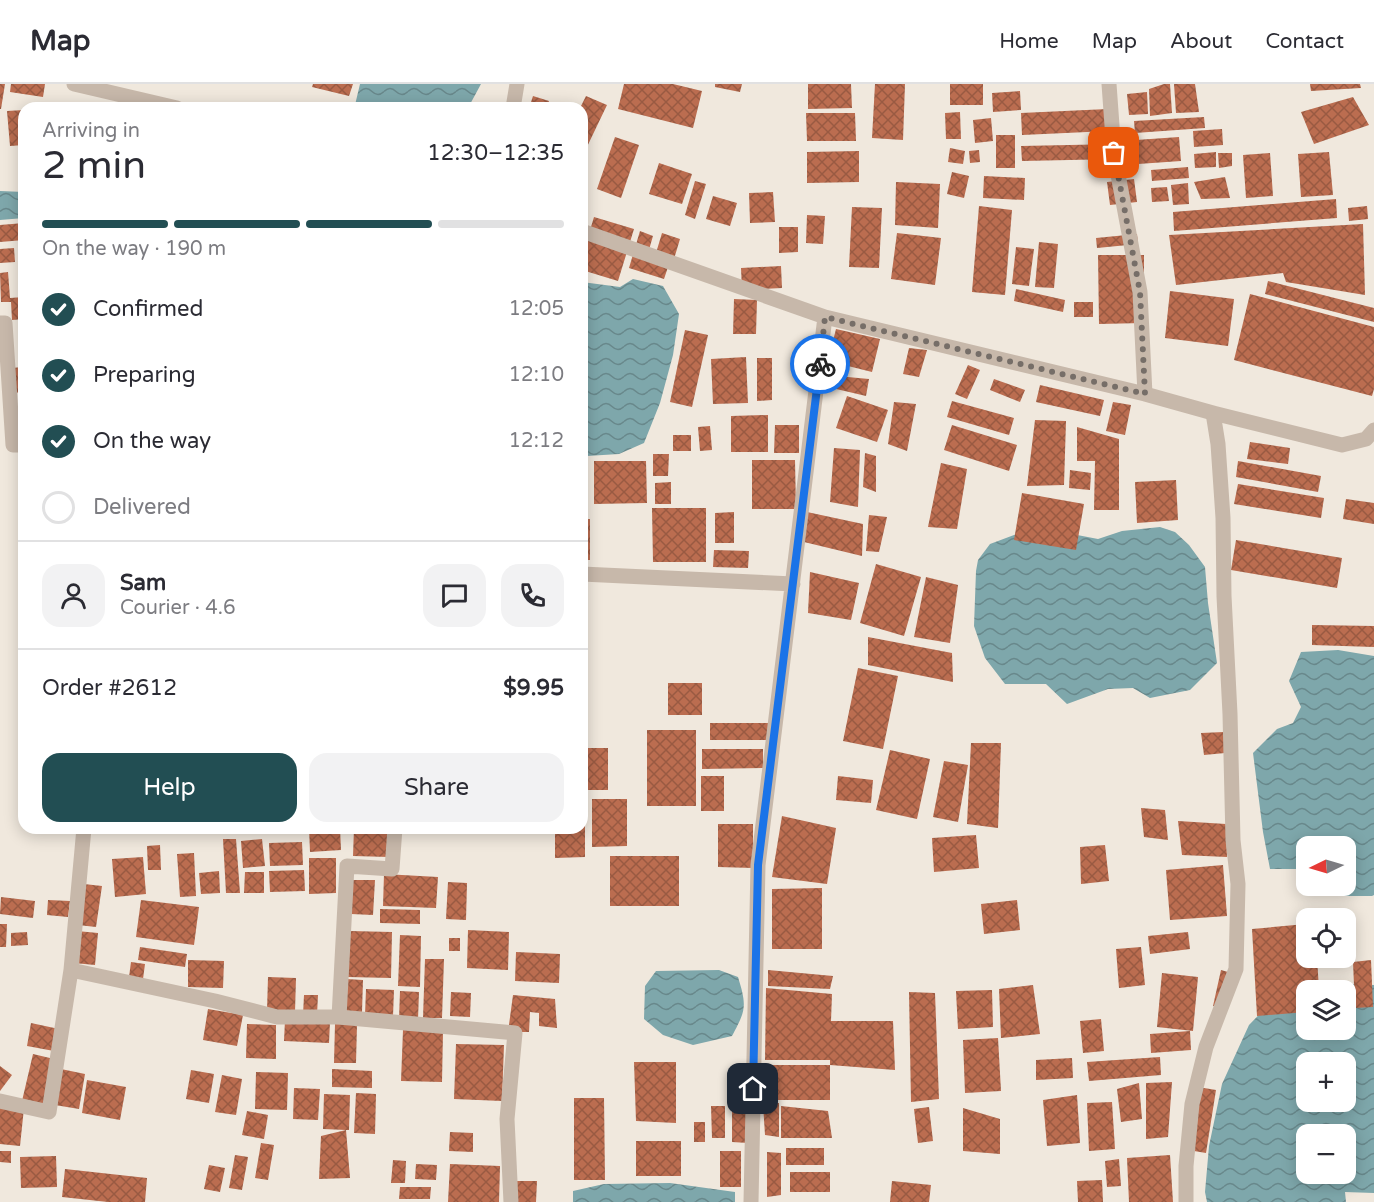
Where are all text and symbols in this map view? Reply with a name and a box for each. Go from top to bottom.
text: Map [30,24,90,58]
text: Home [999,29,1059,54]
text: Map [1092,29,1137,54]
text: About [1170,29,1232,54]
text: Contact [1265,29,1344,54]
text: Arriving in [42,119,140,143]
pin [1088,127,1139,178]
icon: bag [1097,136,1130,169]
text: 12:30–12:35 [427,140,564,166]
text: 2 min [42,142,146,189]
text: On the way · 190 m [42,237,226,261]
icon: check [42,293,75,326]
text: Confirmed [93,296,203,322]
text: 12:05 [509,297,564,321]
courier [790,334,850,394]
icon: bike [804,348,837,381]
icon: check [42,359,75,392]
text: Preparing [93,362,196,388]
text: 12:10 [509,363,564,387]
icon: check [42,425,75,458]
text: On the way [93,428,211,454]
text: 12:12 [509,429,564,453]
text: Delivered [93,494,191,520]
button: person [42,564,105,627]
button: chat [423,564,486,627]
button: phone [501,564,564,627]
text: Sam [120,570,166,596]
text: Courier · 4.6 [120,596,235,620]
text: Order #2612 [42,675,177,701]
text: $9.95 [503,675,564,701]
button: Help [42,753,297,822]
button: Share [309,753,564,822]
north arrow [1296,836,1356,896]
map controls [1296,836,1356,1184]
button: locate [1296,908,1356,968]
button: layers [1296,980,1356,1040]
button: + [1296,1052,1356,1112]
pin [727,1063,778,1114]
icon: home [736,1072,769,1105]
button: − [1296,1124,1356,1184]

